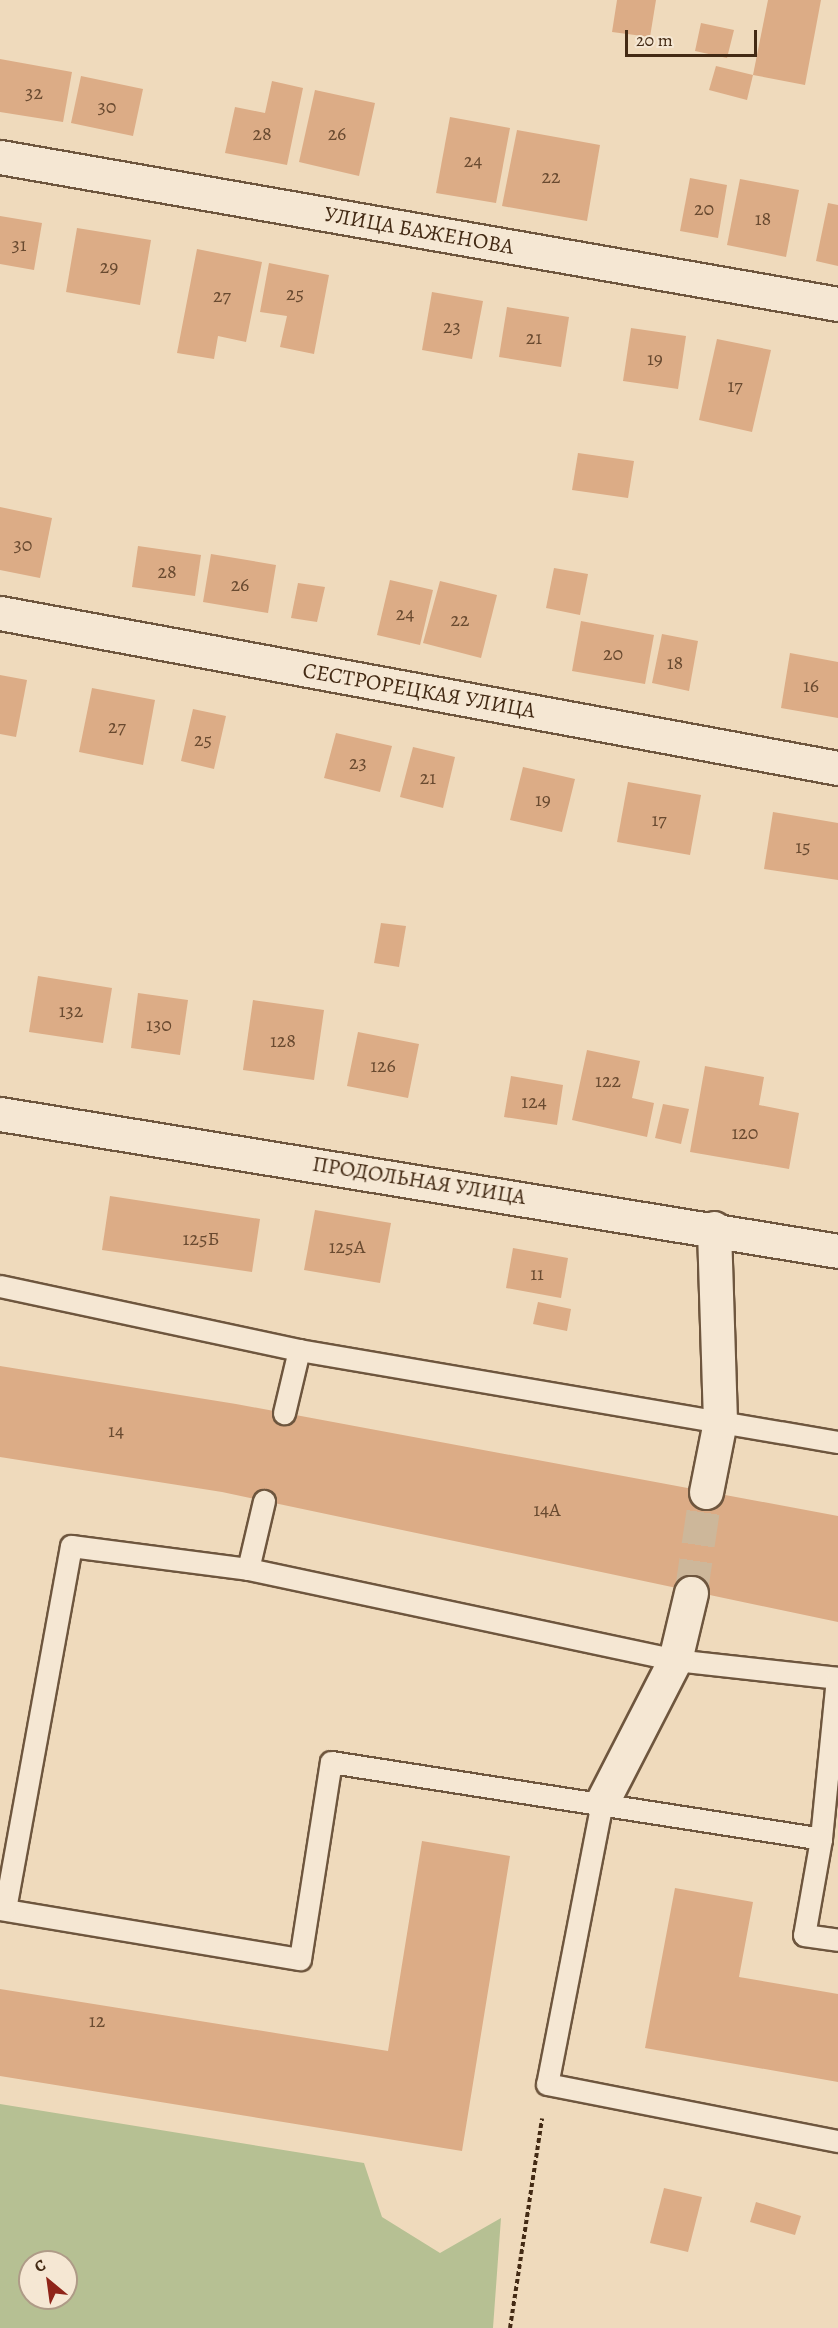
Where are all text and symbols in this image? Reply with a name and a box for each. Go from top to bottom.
scale bar [628,18,760,56]
text: 20 m [636,28,673,52]
house number: 32 [25,80,43,104]
house number: 30 [98,94,116,118]
house number: 28 [252,121,272,145]
house number: 26 [328,121,346,145]
house number: 24 [464,148,482,172]
house number: 22 [542,164,560,188]
house number: 20 [694,196,714,220]
street label: УЛИЦА БАЖЕНОВА [322,201,516,261]
house number: 18 [755,206,771,230]
house number: 31 [11,232,27,256]
house number: 29 [100,254,118,278]
house number: 25 [286,281,304,305]
house number: 27 [213,283,231,307]
house number: 23 [443,314,461,338]
house number: 21 [526,325,542,349]
house number: 19 [647,346,663,370]
house number: 17 [727,373,743,397]
house number: 30 [14,532,32,556]
house number: 28 [157,559,177,583]
house number: 26 [231,572,249,596]
house number: 24 [396,601,414,625]
house number: 22 [451,607,469,631]
house number: 20 [603,641,623,665]
house number: 18 [667,650,683,674]
street label: СЕСТРОРЕЦКАЯ УЛИЦА [301,658,537,724]
house number: 16 [803,673,819,697]
house number: 27 [108,714,126,738]
house number: 25 [194,727,212,751]
house number: 23 [349,750,367,774]
house number: 21 [420,765,436,789]
house number: 19 [535,787,551,811]
house number: 17 [651,807,667,831]
house number: 15 [795,834,811,858]
house number: 132 [59,998,83,1022]
house number: 130 [146,1012,172,1036]
house number: 128 [270,1028,296,1052]
house number: 126 [370,1053,396,1077]
house number: 122 [595,1068,621,1092]
house number: 124 [521,1089,547,1113]
house number: 120 [732,1120,758,1144]
street label: ПРОДОЛЬНАЯ УЛИЦА [310,1151,528,1211]
house number: 125Б [183,1226,219,1250]
house number: 125А [329,1234,365,1258]
house number: 11 [530,1261,544,1285]
house number: 14 [108,1418,124,1442]
house number: 14А [533,1497,561,1521]
house number: 12 [89,2008,105,2032]
north arrow [18,2250,78,2310]
text: С [31,2254,50,2278]

